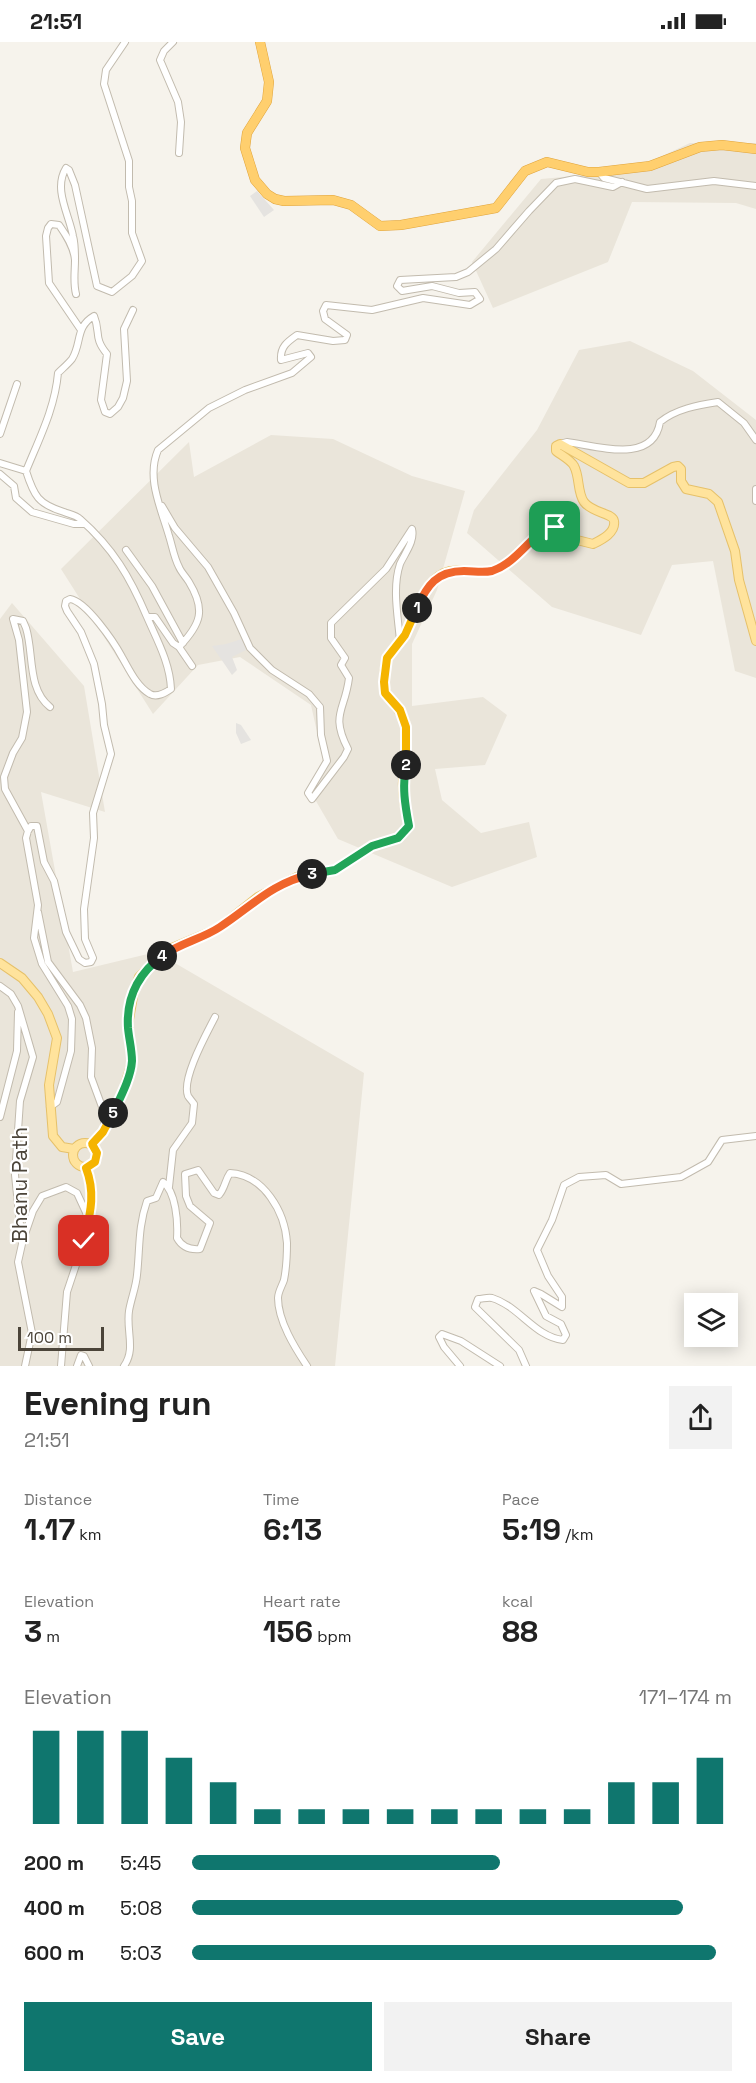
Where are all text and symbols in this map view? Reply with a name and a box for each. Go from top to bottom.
text: 21:51 [30,7,82,35]
pin [529,501,580,552]
icon: arrive [538,510,571,543]
pin: 1 [402,593,432,623]
text: 1 [413,597,421,618]
pin: 2 [391,750,421,780]
text: 2 [401,754,411,775]
pin: 3 [297,859,327,889]
text: 3 [307,863,317,884]
pin: 4 [147,941,177,971]
text: 4 [157,945,167,966]
pin: 5 [98,1098,128,1128]
text: 5 [108,1102,118,1123]
street label: Bhanu Path [6,1127,33,1243]
pin [58,1215,109,1266]
icon: check [67,1224,100,1257]
map controls [684,1293,738,1347]
button: layers [684,1293,738,1347]
scale bar [18,1324,104,1352]
text: 100 m [27,1327,72,1348]
text: Evening run [24,1383,212,1425]
button: share [669,1386,732,1449]
text: 21:51 [24,1427,70,1453]
text: Distance [24,1489,92,1510]
text: Time [263,1489,299,1510]
text: Pace [502,1489,539,1510]
text: 1.17 [24,1510,75,1549]
text: 6:13 [263,1510,322,1549]
text: 5:19 [502,1510,561,1549]
text: km [75,1524,102,1545]
text: /km [561,1524,593,1545]
text: Elevation [24,1591,94,1612]
text: Heart rate [263,1591,341,1612]
text: kcal [502,1591,533,1612]
text: 3 [24,1612,42,1651]
text: 156 [263,1612,313,1651]
text: 88 [502,1612,538,1651]
text: m [42,1626,60,1647]
text: bpm [313,1626,352,1647]
text: Elevation [24,1684,112,1710]
text: 171–174 m [639,1684,732,1710]
text: 200 m [24,1850,84,1876]
text: 5:45 [120,1850,162,1876]
text: 400 m [24,1895,85,1921]
text: 5:08 [120,1895,162,1921]
text: 600 m [24,1940,84,1966]
text: 5:03 [120,1940,162,1966]
button: Save [24,2002,372,2071]
button: Share [384,2002,732,2071]

